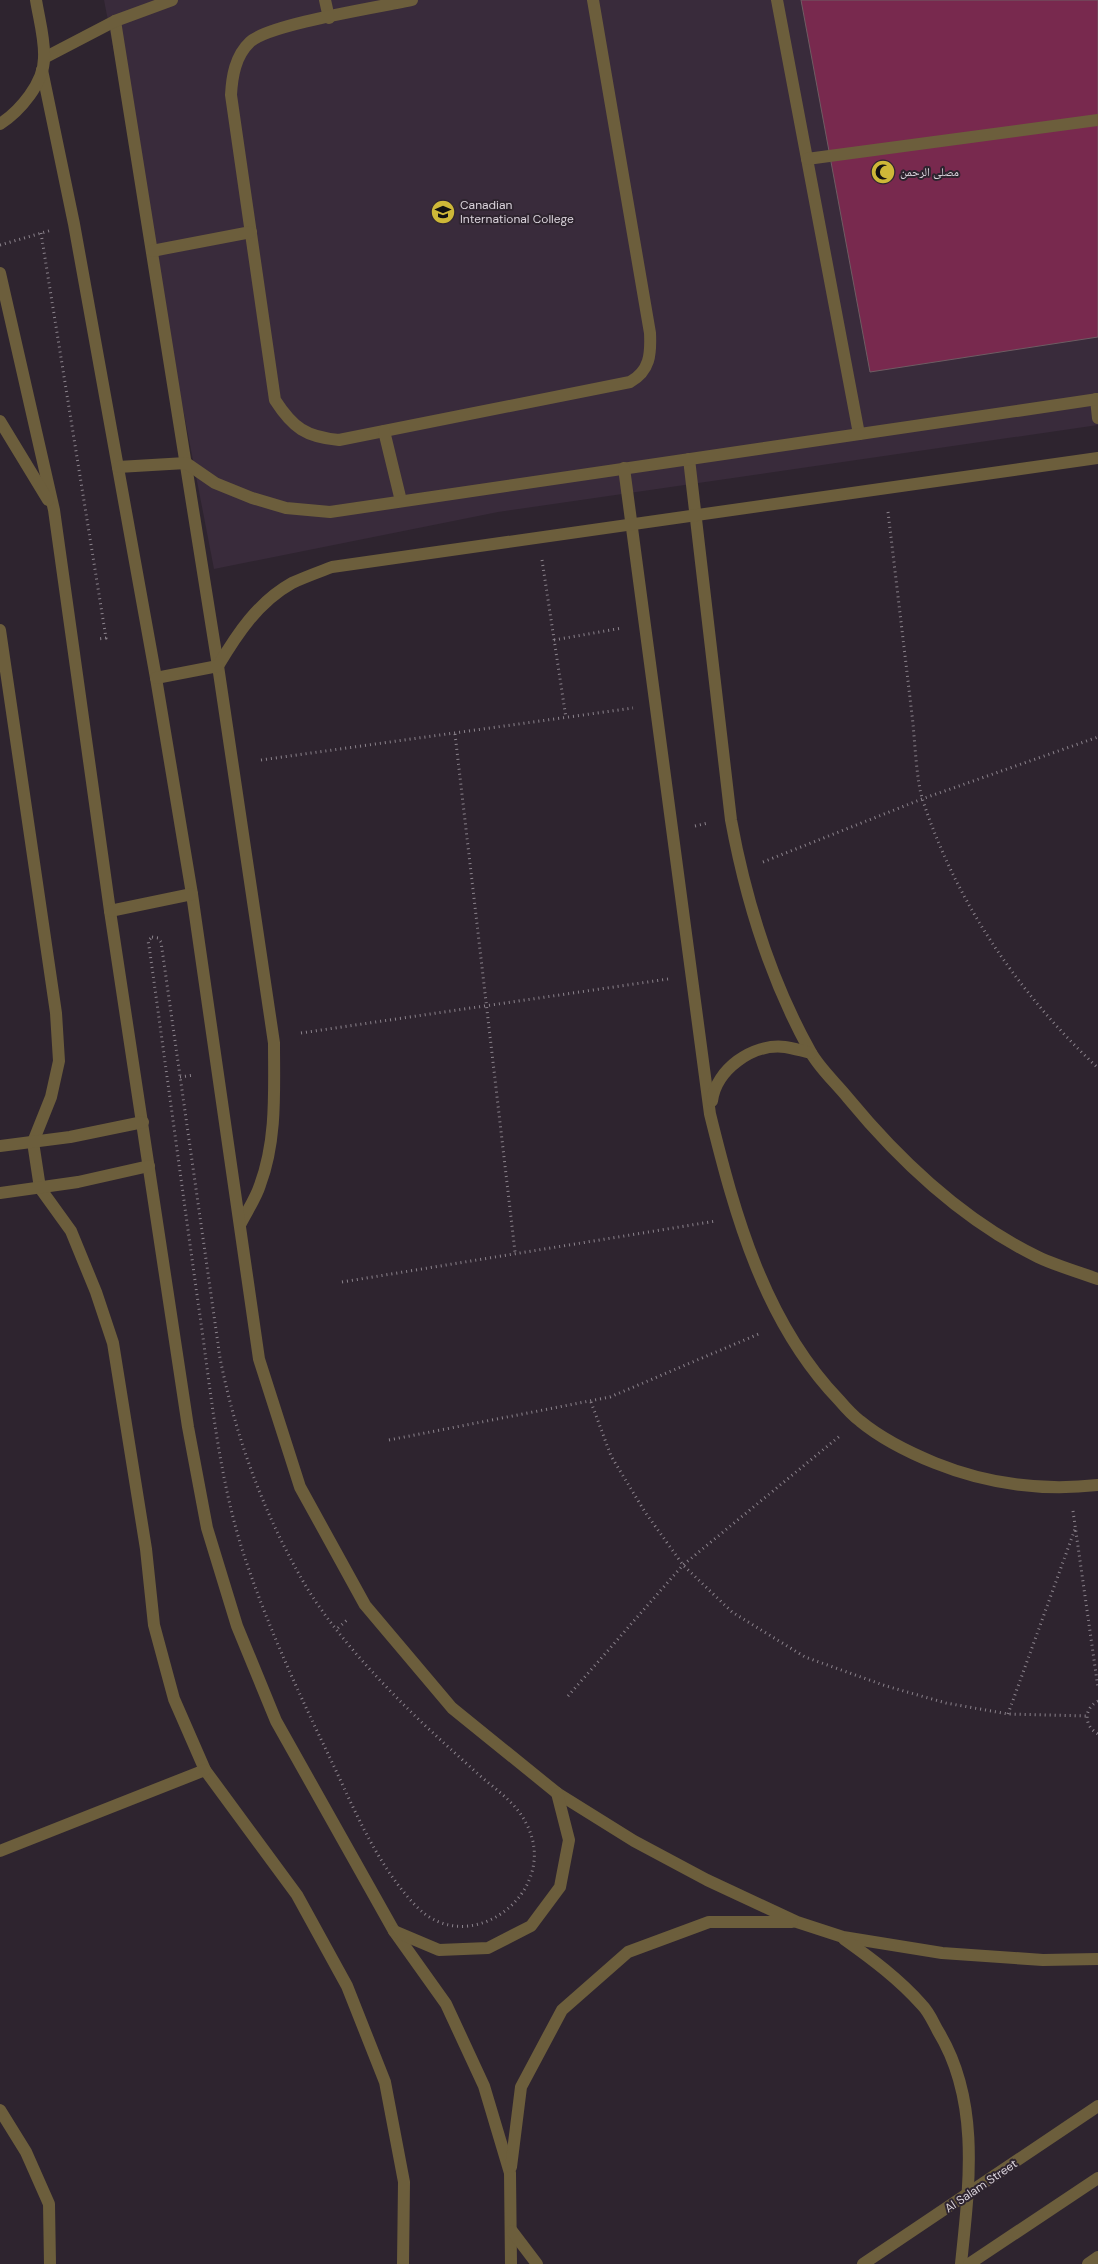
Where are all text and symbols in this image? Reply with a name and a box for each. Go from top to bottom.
mosque icon: مصلى الرحمن [870,159,896,185]
place label: مصلى الرحمن [900,164,959,180]
place label: Canadian International College [460,197,574,227]
school or university icon: Canadian International College [430,199,456,225]
street label: Al Salam Street [942,2156,1021,2216]

